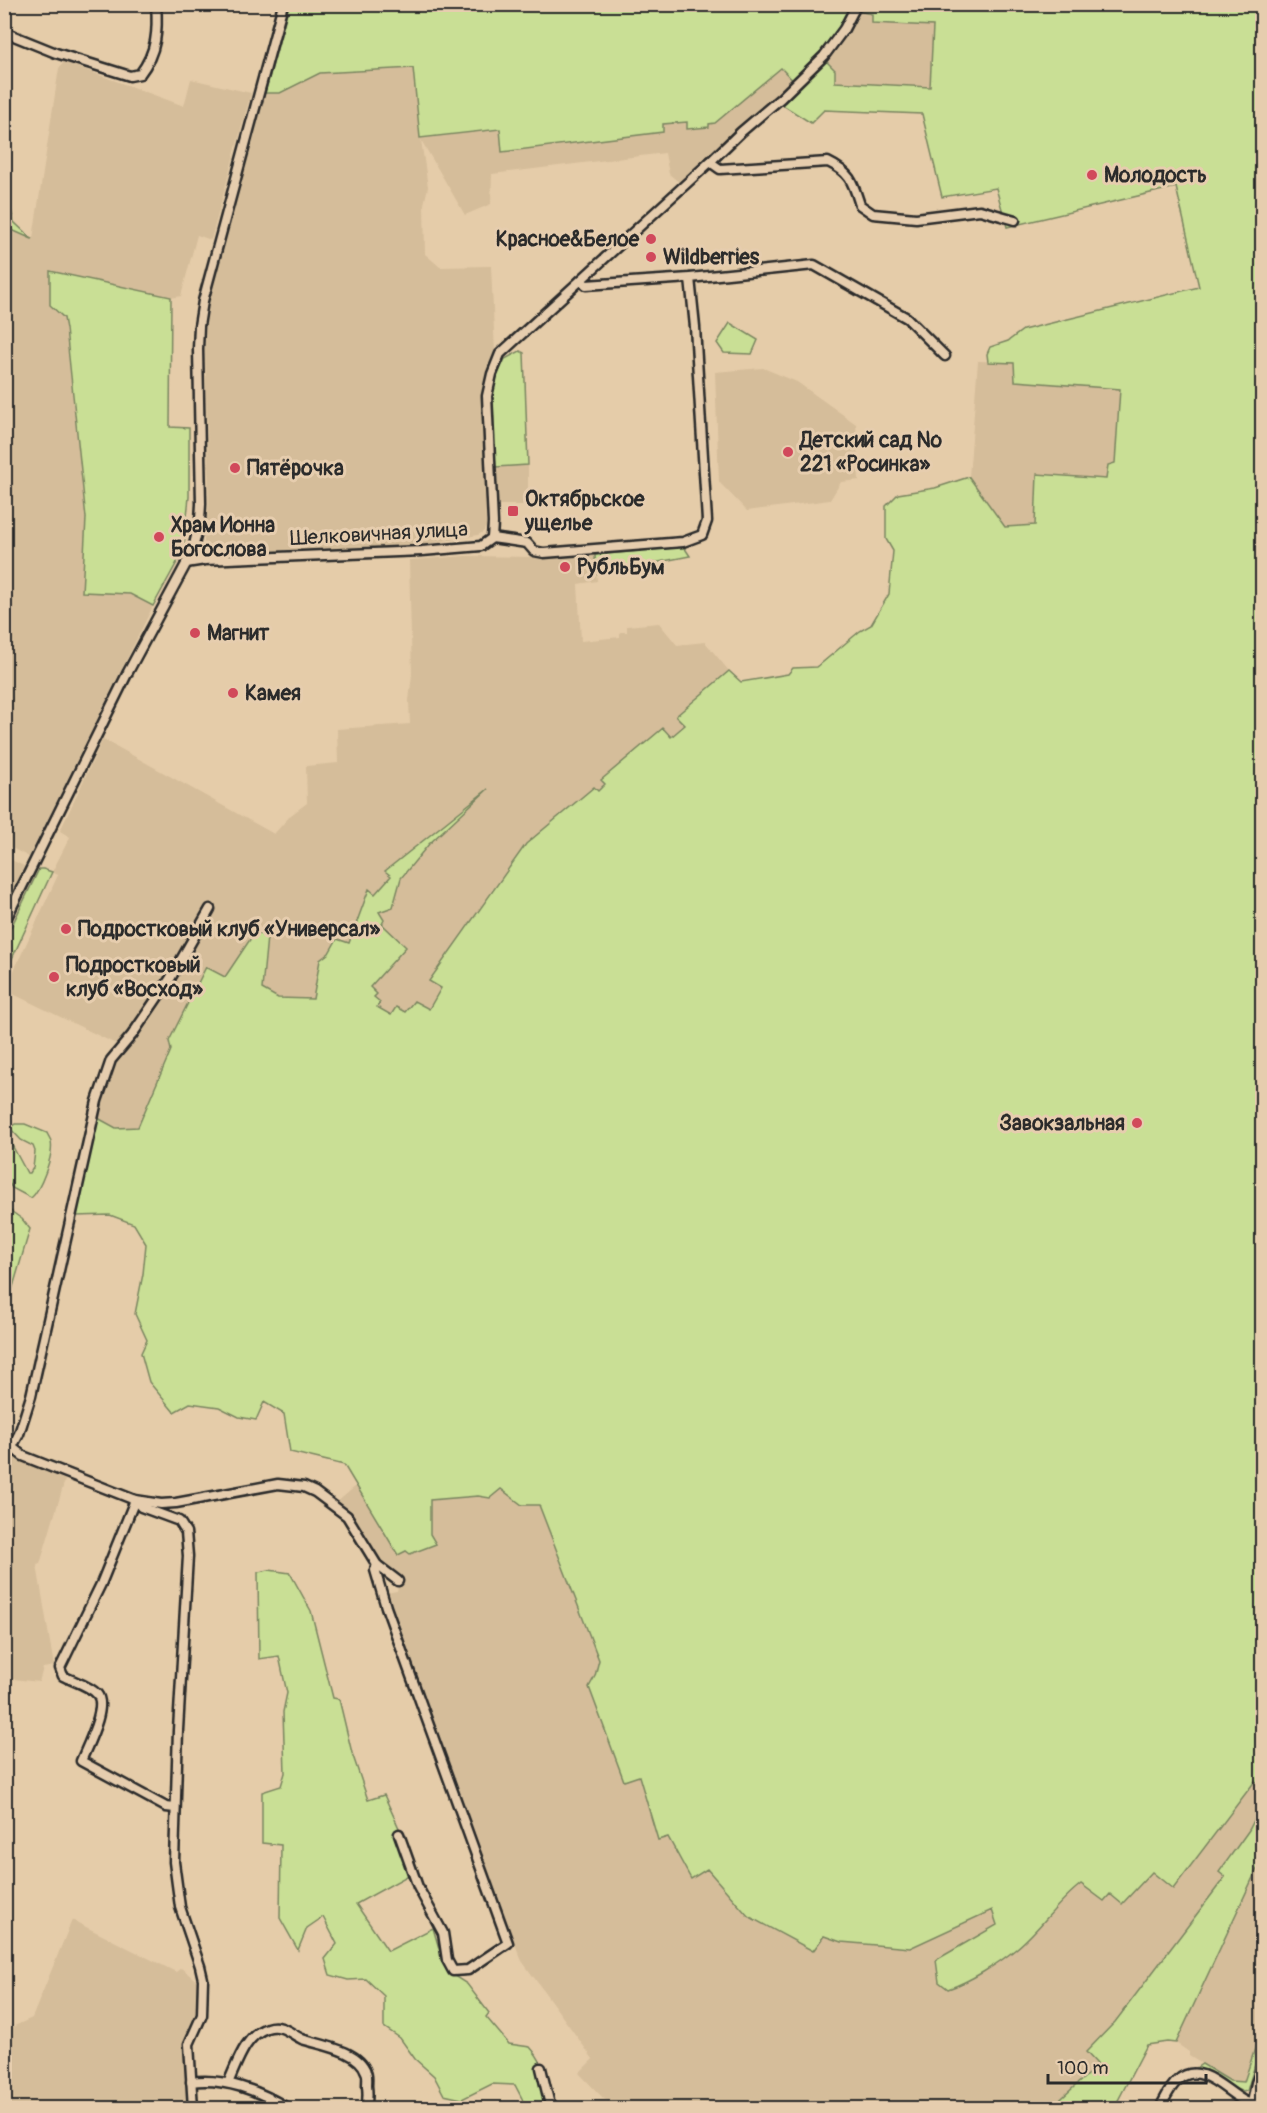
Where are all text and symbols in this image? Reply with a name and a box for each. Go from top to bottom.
place label: Молодость [1104,162,1207,189]
marker: Молодость [1085,168,1099,182]
place label: Красное&Белое [496,226,640,253]
marker: Красное&Белое [644,232,658,246]
place label: Wildberries [663,244,760,271]
marker: Wildberries [644,250,658,264]
place label: Детский сад № 221 «Росинка» [798,427,943,478]
marker: Детский сад № 221 «Росинка» [781,445,795,459]
place label: Пятёрочка [247,455,344,482]
marker: Пятёрочка [228,461,242,475]
place label: Октябрьское ущелье [524,486,645,537]
marker: Октябрьское ущелье [506,504,520,518]
place label: Храм Ионна Богослова [171,512,275,563]
street label: Шелковичная улица [289,516,469,552]
marker: Храм Ионна Богослова [152,530,166,544]
place label: РубльБум [577,554,665,581]
marker: РубльБум [558,560,572,574]
place label: Магнит [207,620,270,647]
marker: Магнит [188,626,202,640]
place label: Камея [245,680,301,707]
marker: Камея [226,686,240,700]
place label: Подростковый клуб «Универсал» [78,916,380,943]
marker: Подростковый клуб «Универсал» [59,922,73,936]
place label: Подростковый клуб «Восход» [66,952,203,1003]
marker: Подростковый клуб «Восход» [47,970,61,984]
place label: Завокзальная [999,1110,1125,1137]
marker: Завокзальная [1130,1116,1144,1130]
scale bar [1048,2047,1206,2085]
text: 100 m [1057,2057,1109,2080]

